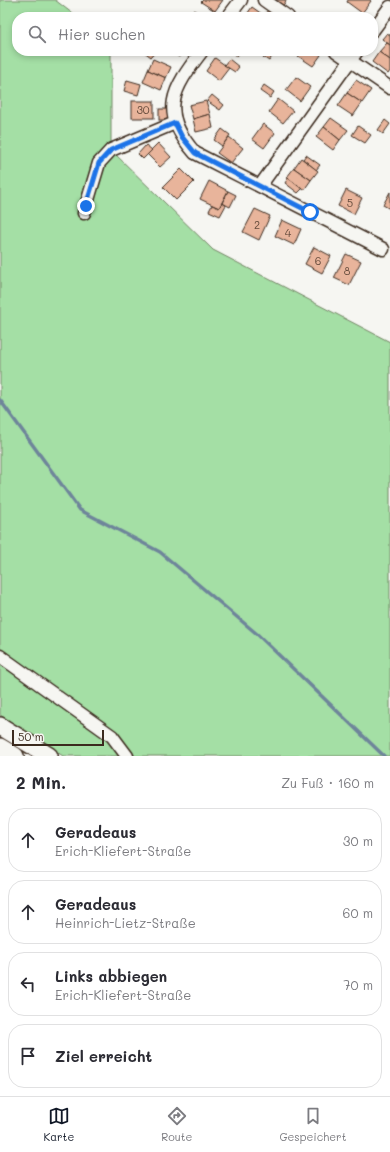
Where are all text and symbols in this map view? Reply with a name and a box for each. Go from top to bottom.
search box [12,12,378,56]
icon: search [26,23,48,45]
text: Hier suchen [58,24,145,44]
house number: 30 [136,102,150,117]
house number: 5 [347,195,353,210]
route end [77,197,95,215]
route start [301,203,319,221]
house number: 2 [254,217,260,232]
house number: 4 [285,225,292,240]
house number: 6 [315,253,321,268]
house number: 8 [344,263,351,278]
scale bar [12,728,104,747]
text: 50 m [18,729,44,744]
text: 2 Min. [16,771,66,793]
text: Zu Fuß · 160 m [281,774,374,791]
text: Geradeaus [55,822,136,842]
icon: ahead [17,829,39,851]
text: 30 m [343,832,373,849]
text: Erich-Kliefert-Straße [55,842,191,859]
text: Geradeaus [55,894,136,914]
icon: ahead [17,901,39,923]
text: 60 m [343,904,373,921]
text: Heinrich-Lietz-Straße [55,914,196,931]
text: Links abbiegen [55,966,167,986]
icon: left [17,973,39,995]
text: 70 m [343,976,373,993]
text: Erich-Kliefert-Straße [55,986,191,1003]
icon: arrive [17,1045,39,1067]
text: Ziel erreicht [55,1046,152,1066]
tab: Karte [43,1105,74,1144]
tab: Route [161,1105,192,1144]
tab: Gespeichert [279,1105,347,1144]

